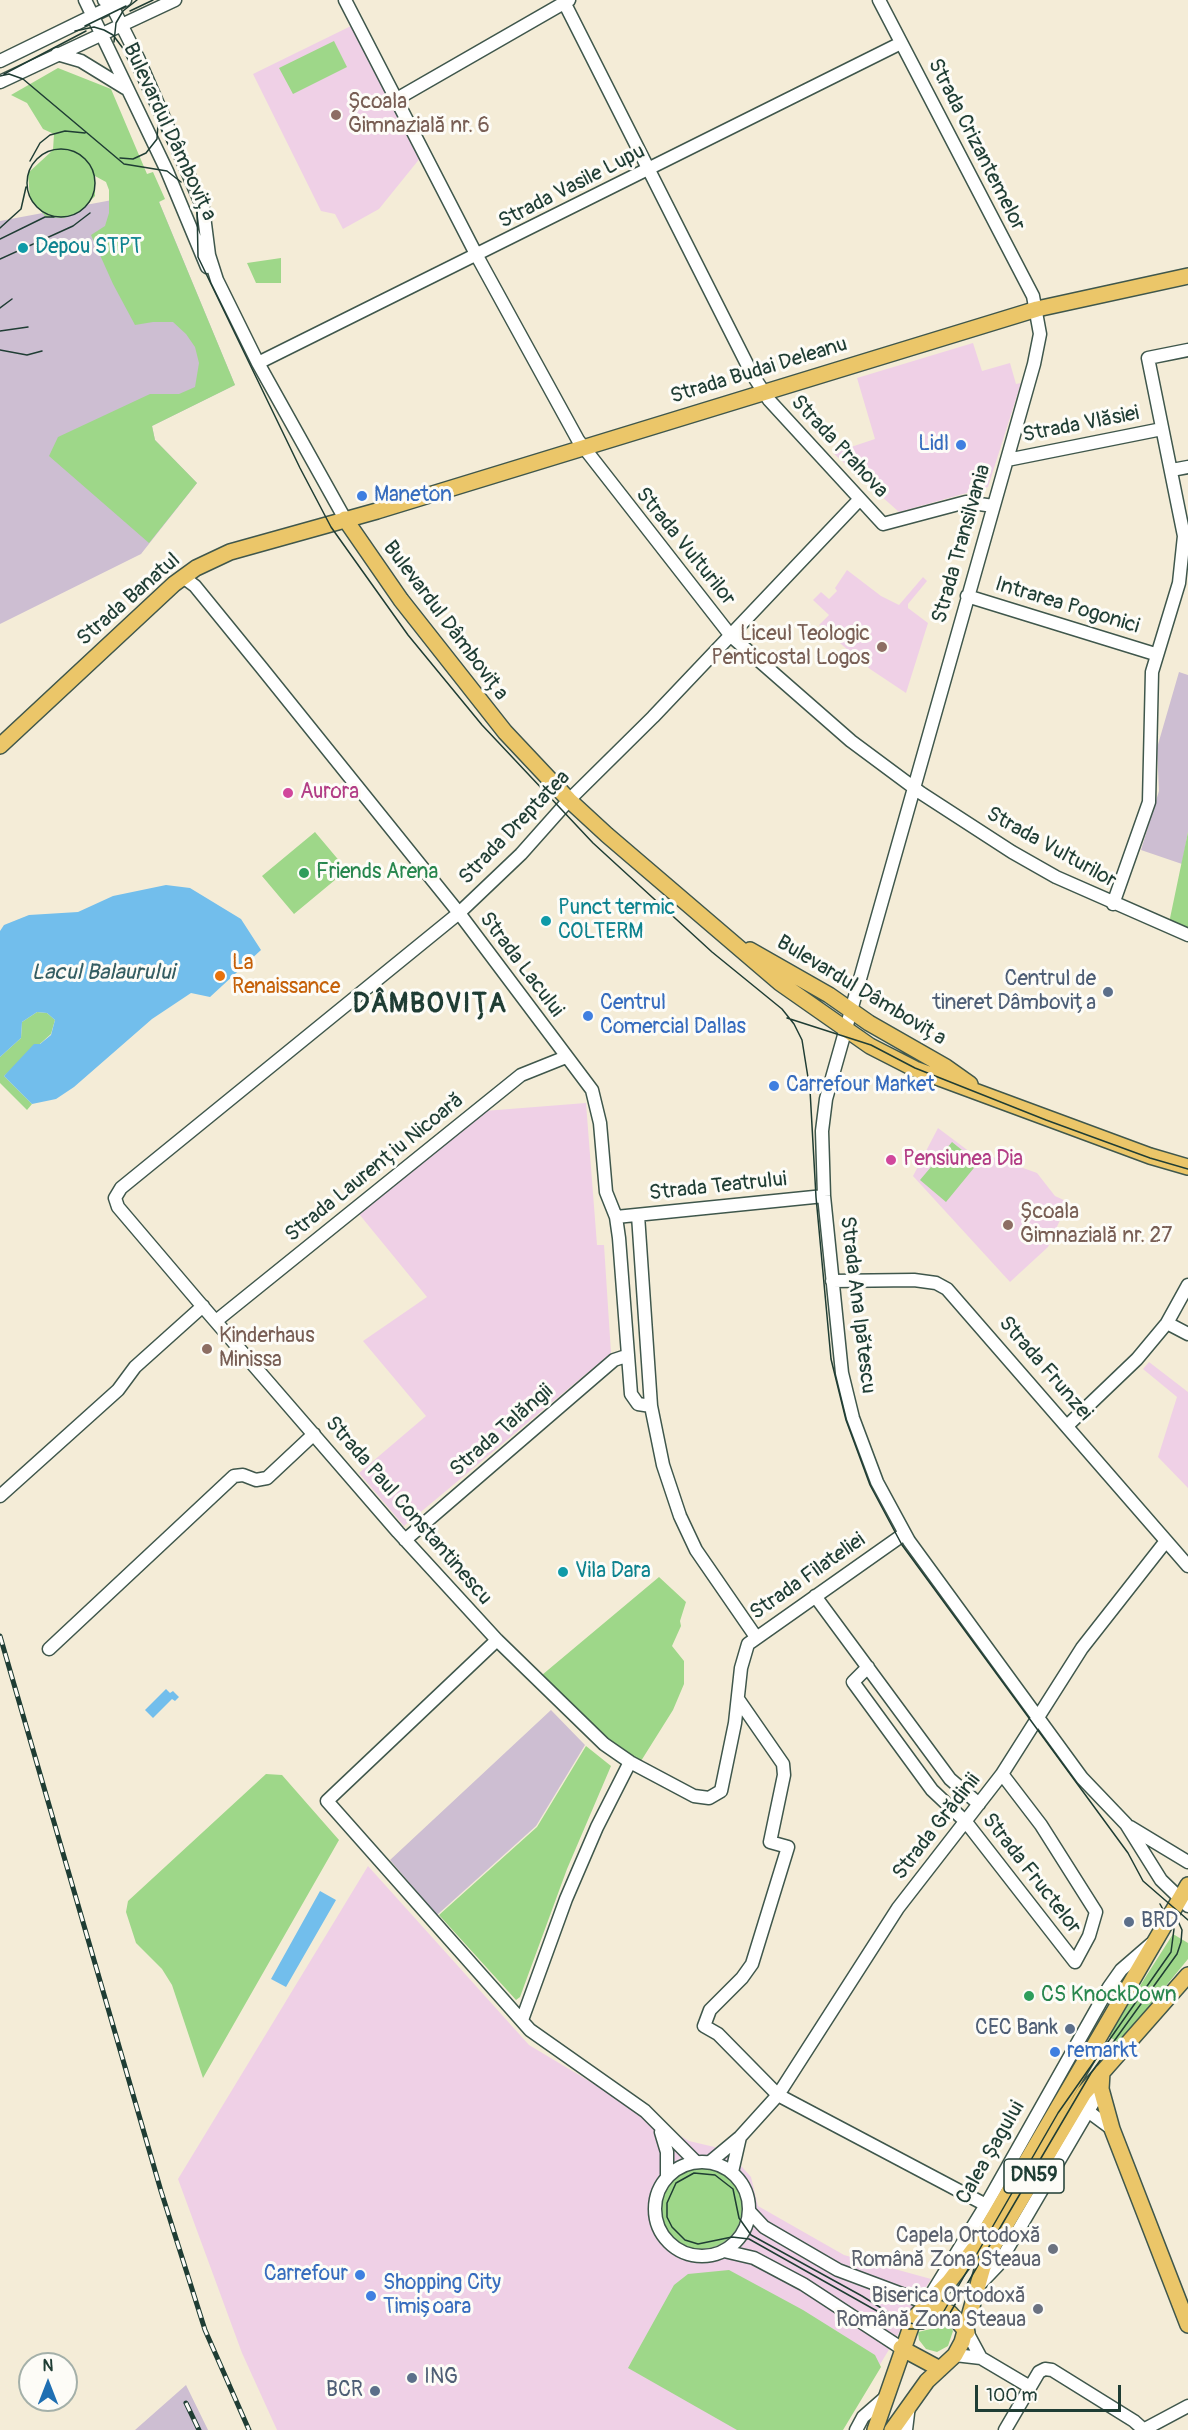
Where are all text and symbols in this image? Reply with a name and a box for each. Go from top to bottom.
street label: Bulevardul Dâmbovița [117,39,221,225]
street label: Strada Crizantemelor [922,55,1030,235]
place label: Școala Gimnazială nr. 6 [348,90,490,140]
marker: Școala Gimnazială nr. 6 [329,108,343,122]
street label: Strada Vasile Lupu [495,139,649,235]
place label: Depou STPT [35,235,142,261]
marker: Depou STPT [16,241,30,255]
street label: Strada Budai Deleanu [667,332,851,410]
street label: Strada Prahova [785,390,893,504]
street label: Strada Vlăsiei [1021,401,1141,449]
place label: Lidl [918,432,949,458]
marker: Lidl [954,438,968,452]
street label: Strada Transilvania [927,462,997,626]
place label: Maneton [374,483,452,509]
street label: Strada Vulturilor [630,483,740,611]
marker: Maneton [355,489,369,503]
street label: Bulevardul Dâmbovița [377,536,513,706]
street label: Strada Banatul [72,548,186,652]
street label: Intrarea Pogonici [992,572,1142,640]
place label: Liceul Teologic Penticostal Logos [711,622,870,672]
marker: Liceul Teologic Penticostal Logos [875,640,889,654]
street label: Strada Dreptatea [454,766,576,890]
place label: Aurora [300,780,359,806]
marker: Aurora [281,786,295,800]
street label: Strada Vulturilor [982,802,1120,894]
place label: Friends Arena [316,860,438,886]
marker: Friends Arena [297,866,311,880]
place label: Punct termic COLTERM [558,896,675,946]
street label: Strada Lacului [473,908,569,1022]
marker: Punct termic COLTERM [539,914,553,928]
street label: Bulevardul Dâmbovița [772,930,950,1052]
place label: La Renaissance [232,951,340,1001]
water label: Lacul Balaurului [32,960,174,986]
place label: Centrul de tineret Dâmbovița [933,967,1096,1017]
marker: La Renaissance [213,969,227,983]
marker: Centrul de tineret Dâmbovița [1101,985,1115,999]
district label: DÂMBOVIȚA [352,989,508,1021]
place label: Centrul Comercial Dallas [600,991,746,1041]
marker: Centrul Comercial Dallas [581,1009,595,1023]
place label: Carrefour Market [786,1073,935,1099]
marker: Carrefour Market [767,1079,781,1093]
street label: Strada Laurențiu Nicoară [281,1088,469,1248]
place label: Pensiunea Dia [903,1147,1023,1173]
marker: Pensiunea Dia [884,1153,898,1167]
street label: Strada Teatrului [648,1167,788,1207]
place label: Școala Gimnazială nr. 27 [1020,1200,1172,1250]
street label: Strada Ana Ipătescu [834,1215,880,1395]
marker: Școala Gimnazială nr. 27 [1001,1218,1015,1232]
street label: Strada Frunzei [993,1312,1097,1426]
place label: Kinderhaus Minissa [219,1324,315,1374]
marker: Kinderhaus Minissa [200,1342,214,1356]
street label: Strada Talăngii [445,1379,559,1483]
street label: Strada Paul Constantinescu [319,1411,497,1611]
street label: Strada Filateliei [746,1528,870,1626]
place label: Vila Dara [575,1559,651,1585]
marker: Vila Dara [556,1565,570,1579]
street label: Strada Grădinii [888,1769,986,1885]
street label: Strada Fructelor [976,1809,1086,1939]
place label: BRD [1141,1909,1178,1935]
marker: BRD [1122,1915,1136,1929]
place label: CS KnockDown [1041,1983,1177,2009]
marker: CS KnockDown [1022,1989,1036,2003]
place label: CEC Bank [975,2016,1058,2042]
marker: CEC Bank [1063,2022,1077,2036]
place label: remarkt [1067,2039,1137,2065]
marker: remarkt [1048,2045,1062,2059]
street label: Calea Șagului [951,2097,1031,2209]
road number: DN59 [1004,2159,1064,2193]
place label: Capela Ortodoxă Română Zona Steaua [851,2224,1041,2274]
marker: Capela Ortodoxă Română Zona Steaua [1046,2242,1060,2256]
place label: Carrefour [264,2262,348,2288]
marker: Carrefour [353,2268,367,2282]
place label: Shopping City Timișoara [383,2271,501,2321]
place label: Biserica Ortodoxă Română Zona Steaua [836,2284,1026,2334]
marker: Shopping City Timișoara [364,2289,378,2303]
marker: Biserica Ortodoxă Română Zona Steaua [1031,2302,1045,2316]
north arrow [18,2352,78,2412]
text: N [43,2356,53,2376]
place label: ING [424,2365,458,2391]
marker: ING [405,2371,419,2385]
scale bar [978,2373,1124,2411]
place label: BCR [326,2378,363,2404]
marker: BCR [368,2384,382,2398]
text: 100 m [986,2384,1038,2407]

